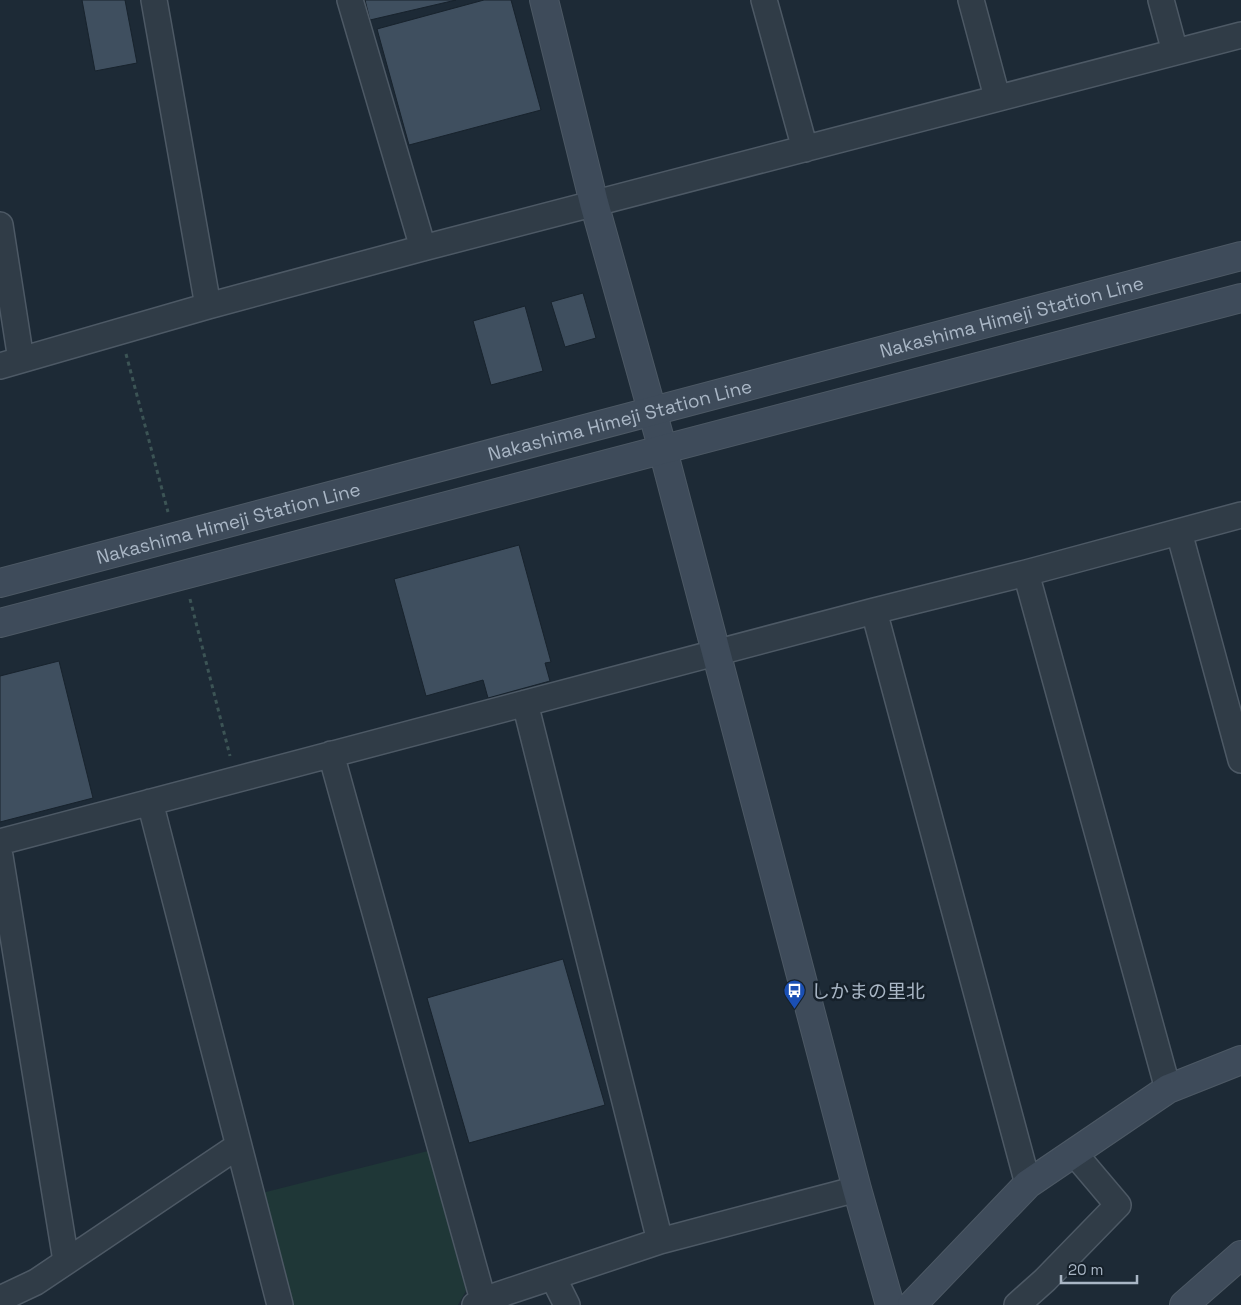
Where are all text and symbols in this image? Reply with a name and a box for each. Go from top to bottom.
street label: Nakashima Himeji Station Line [877,270,1146,363]
street label: Nakashima Himeji Station Line [485,373,755,466]
street label: Nakashima Himeji Station Line [93,476,363,570]
bus stop icon: しかまの里北 [783,979,807,1010]
place label: しかまの里北 [811,979,925,1004]
scale bar [1061,1252,1137,1284]
text: 20 m [1068,1260,1103,1279]

